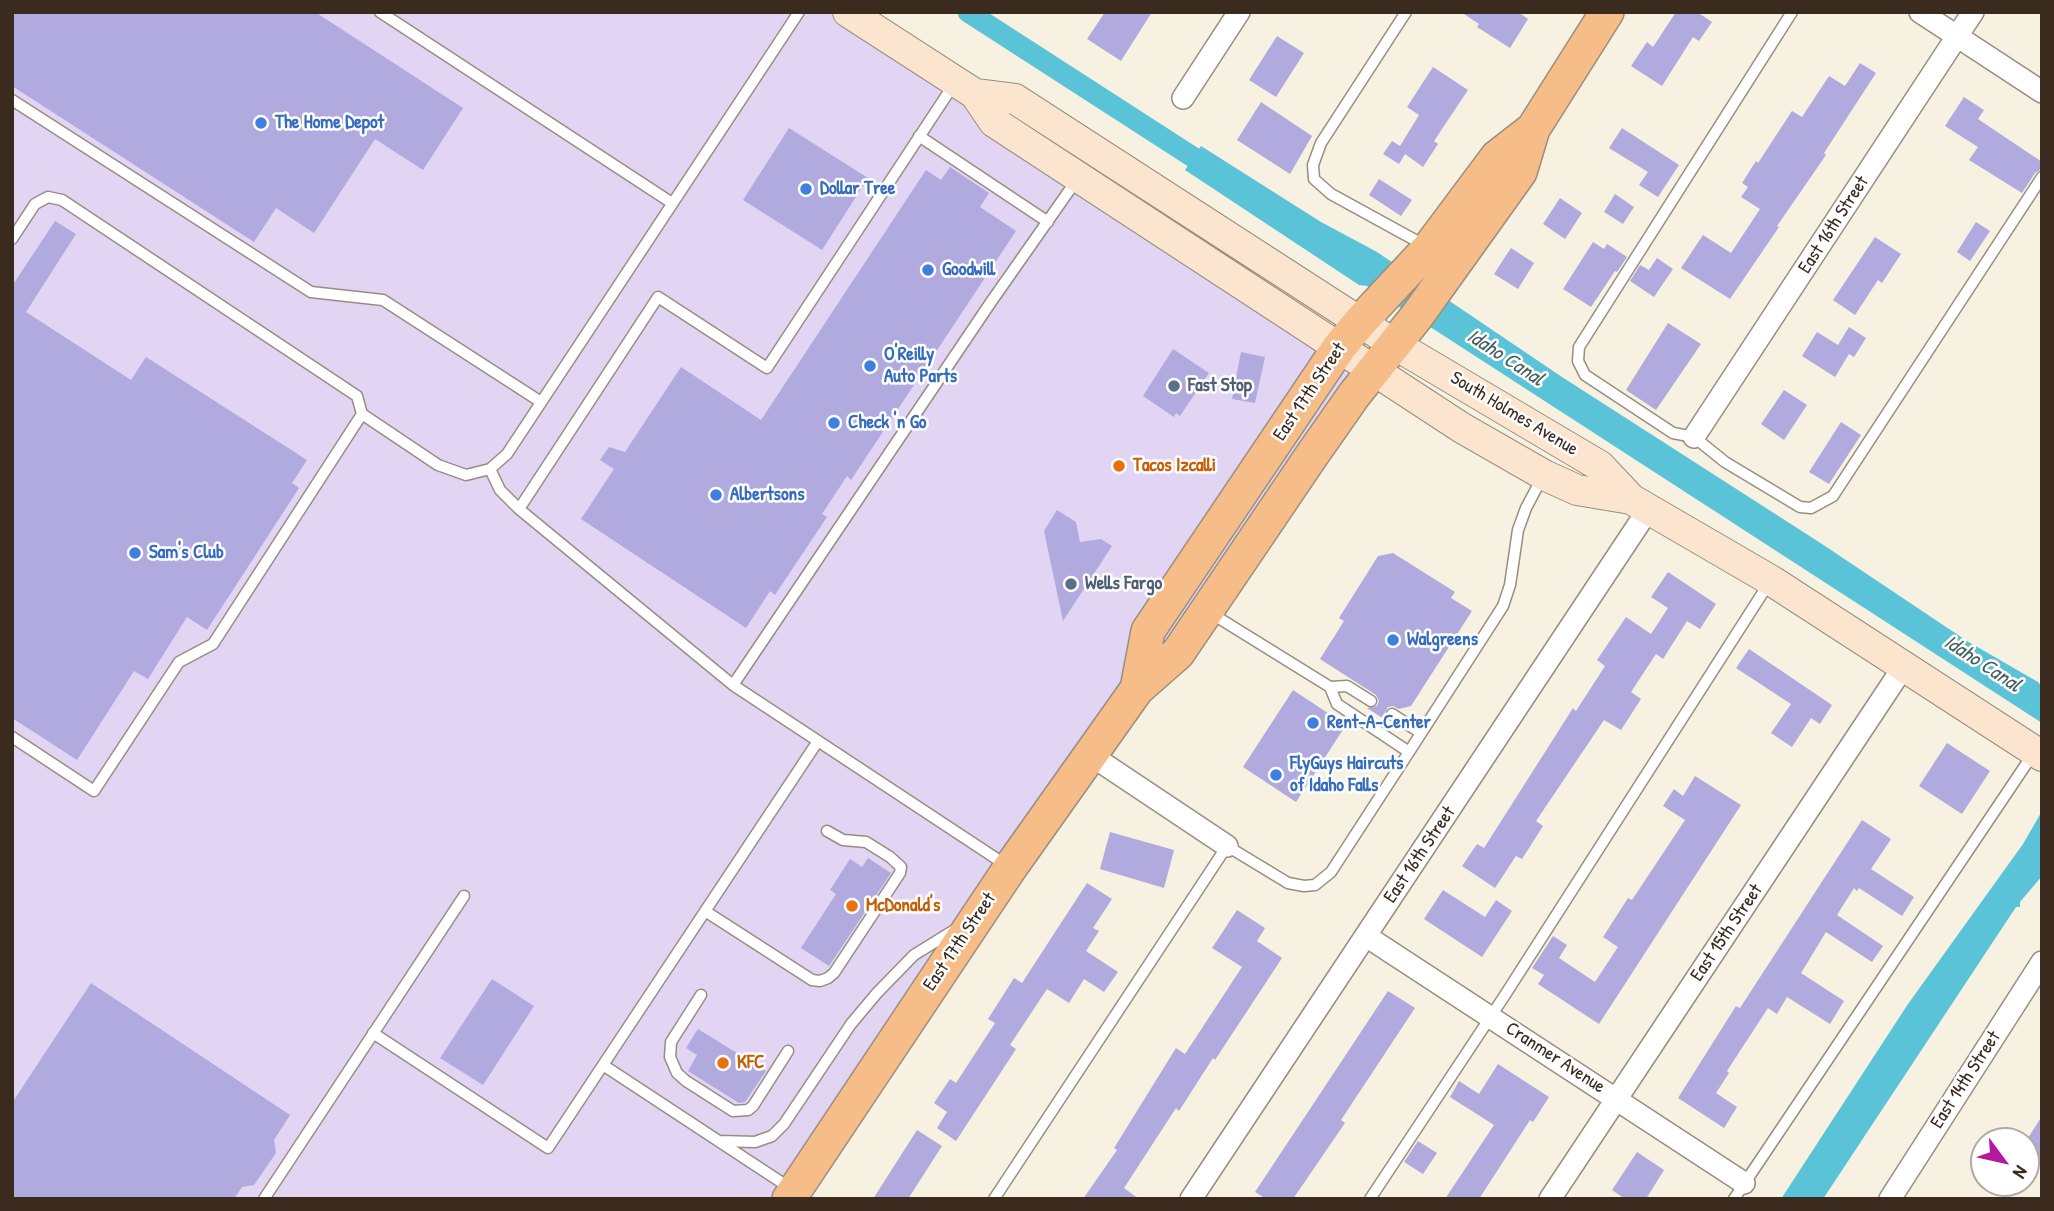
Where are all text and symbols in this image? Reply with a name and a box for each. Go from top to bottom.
place label: The Home Depot [275,112,384,134]
marker: The Home Depot [253,115,269,131]
street label: East 16th Street [1794,172,1874,278]
place label: Dollar Tree [820,178,895,200]
marker: Dollar Tree [798,181,814,197]
place label: Goodwill [942,259,995,281]
marker: Goodwill [920,262,936,278]
water label: Idaho Canal [1462,324,1548,392]
street label: East 17th Street [1269,339,1351,445]
place label: O'Reilly Auto Parts [884,344,957,388]
marker: O'Reilly Auto Parts [862,358,878,374]
street label: South Holmes Avenue [1446,367,1582,461]
place label: Fast Stop [1188,375,1252,397]
marker: Fast Stop [1166,378,1182,394]
place label: Check 'n Go [848,412,926,434]
marker: Check 'n Go [826,415,842,431]
place label: Tacos Izcalli [1133,455,1216,477]
marker: Tacos Izcalli [1111,458,1127,474]
place label: Albertsons [730,484,804,506]
marker: Albertsons [708,487,724,503]
place label: Sam's Club [149,542,224,564]
marker: Sam's Club [127,545,143,561]
place label: Wells Fargo [1085,573,1162,595]
marker: Wells Fargo [1063,576,1079,592]
place label: Walgreens [1407,629,1478,651]
water label: Idaho Canal [1939,630,2025,698]
marker: Walgreens [1385,632,1401,648]
place label: Rent-A-Center [1327,712,1431,734]
marker: Rent-A-Center [1305,715,1321,731]
place label: FlyGuys Haircuts of Idaho Falls [1290,753,1403,797]
marker: FlyGuys Haircuts of Idaho Falls [1268,767,1284,783]
street label: East 16th Street [1379,802,1461,908]
street label: East 15th Street [1686,880,1768,986]
street label: East 17th Street [919,889,1001,995]
place label: McDonald's [866,895,940,917]
marker: McDonald's [844,898,860,914]
street label: Cranmer Avenue [1501,1017,1609,1099]
street label: East 14th Street [1926,1027,2006,1133]
place label: KFC [737,1052,764,1074]
marker: KFC [715,1055,731,1071]
north arrow [1970,1127,2040,1197]
text: N [2007,1161,2035,1184]

